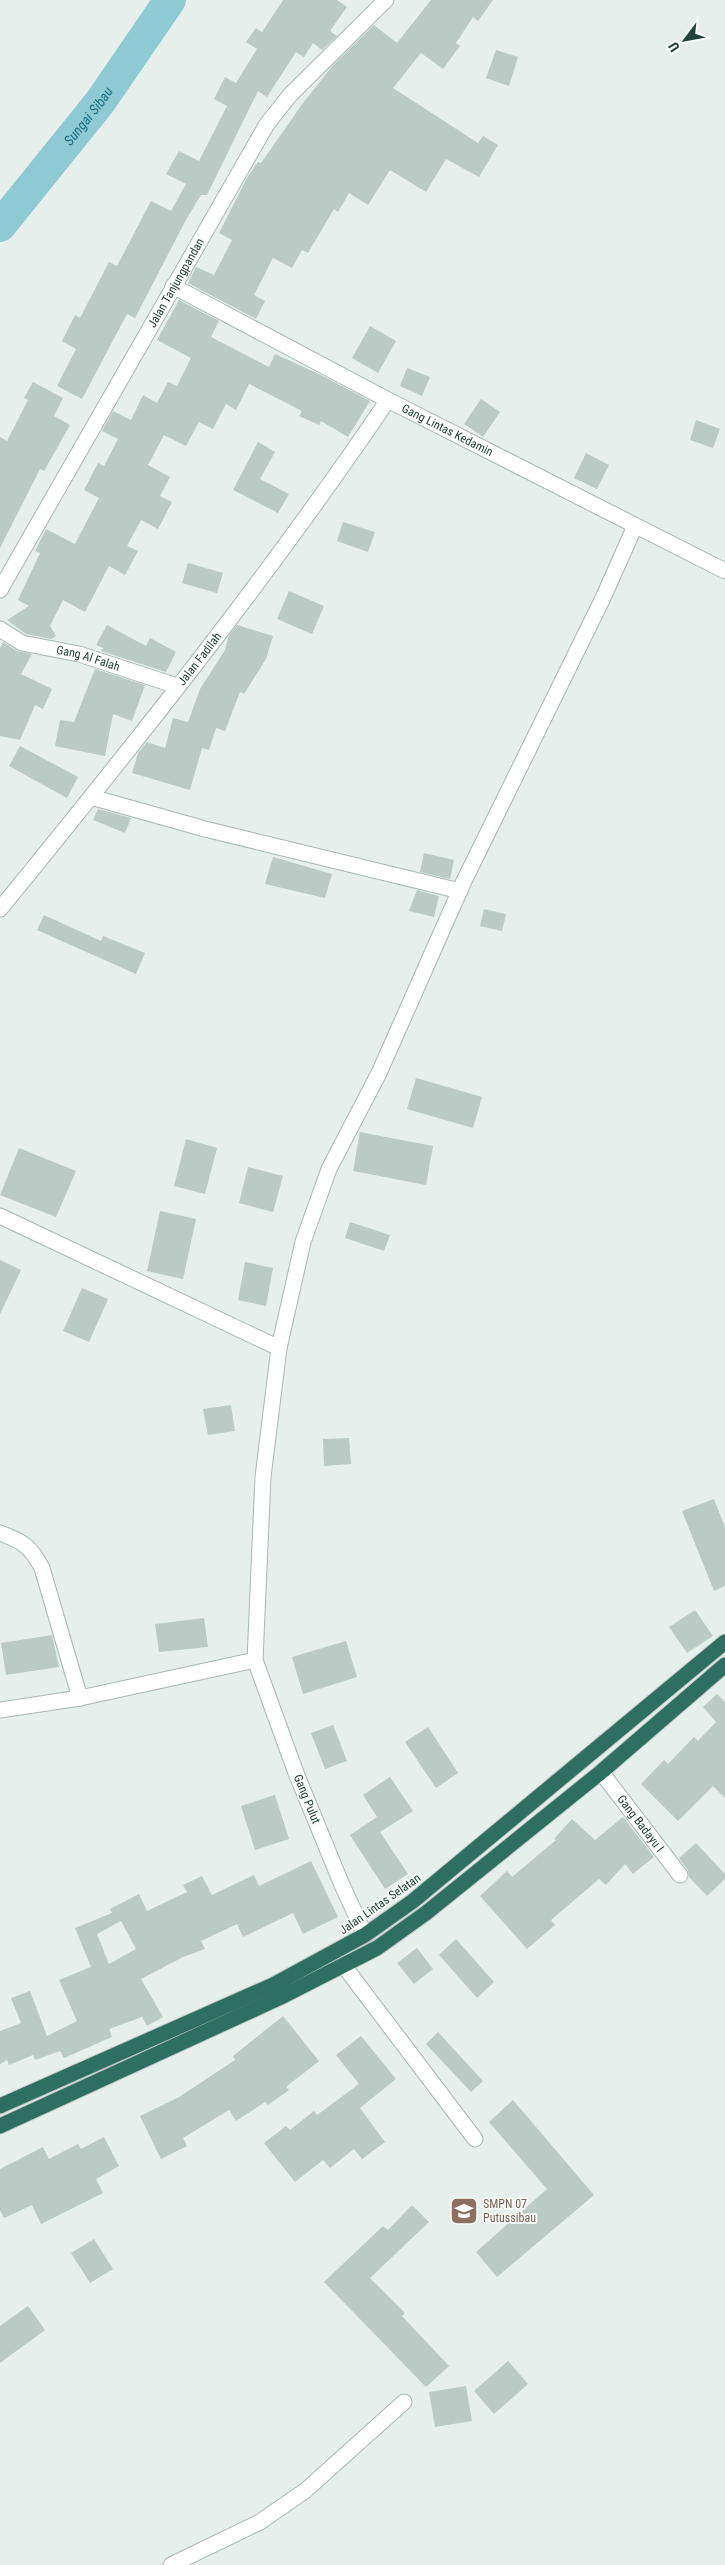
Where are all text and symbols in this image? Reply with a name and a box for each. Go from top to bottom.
north arrow [660,15,710,65]
text: U [665,39,683,55]
water label: Sungai Sibau [60,83,116,148]
street label: Jalan Tanjungpandan [145,235,207,330]
street label: Gang Lintas Kedamin [399,401,496,459]
street label: Jalan Fadilah [175,630,225,688]
street label: Gang Al Falah [55,643,122,674]
street label: Gang Pulut [291,1772,323,1826]
street label: Gang Badayu I [614,1792,667,1855]
street label: Jalan Lintas Selatan [337,1871,423,1937]
school or university icon: SMPN 07 Putussibau [449,2196,479,2226]
place label: SMPN 07 Putussibau [483,2197,536,2225]

